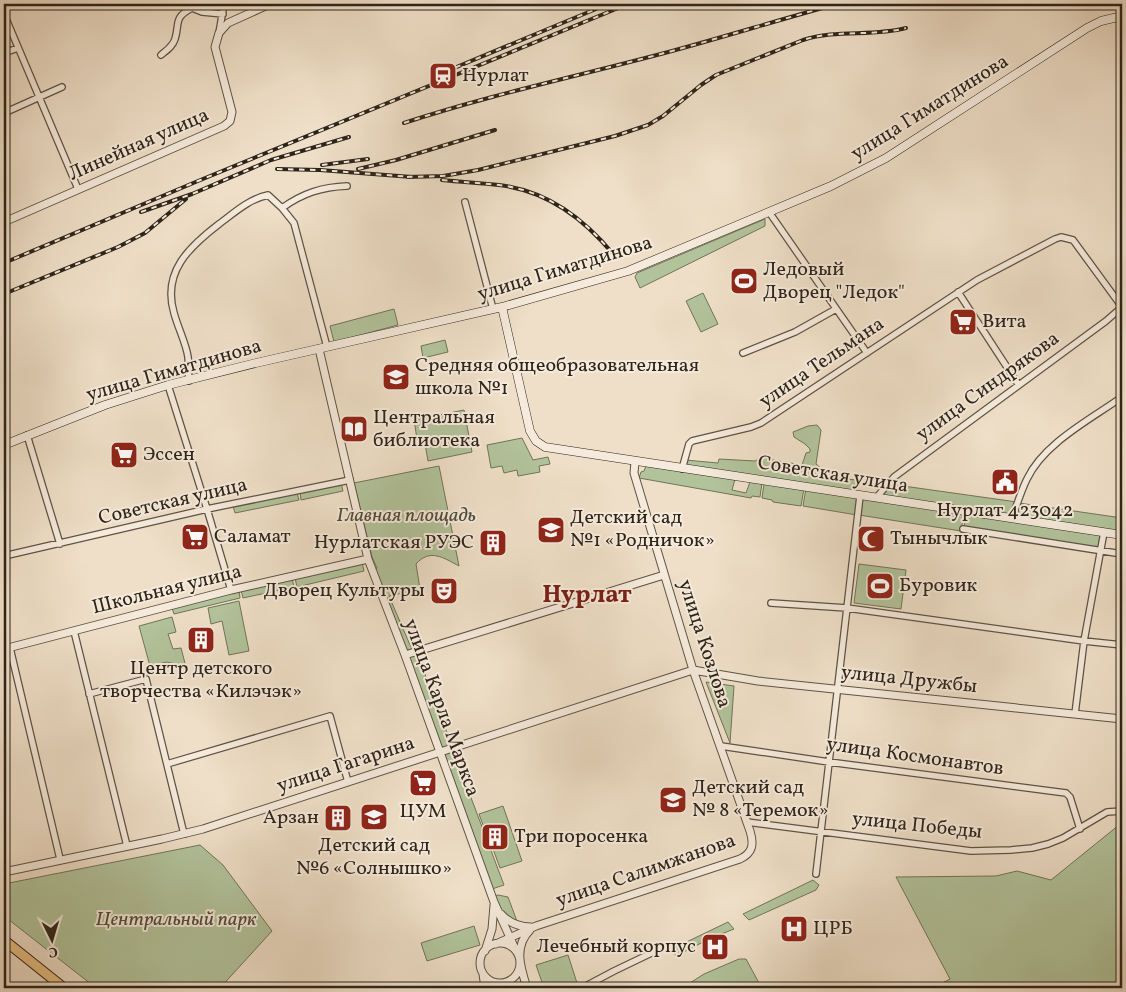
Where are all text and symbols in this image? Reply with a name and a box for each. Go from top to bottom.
street label: улица Гиматдинова [846,48,1014,168]
station icon: Нурлат [428,61,458,91]
place label: Нурлат [462,62,529,90]
street label: Линейная улица [64,101,214,189]
street label: улица Гиматдинова [474,229,656,309]
place label: Ледовый Дворец "Ледок" [763,256,905,307]
sports icon: Ледовый Дворец "Ледок" [729,266,759,296]
supermarket icon: Вита [948,307,978,337]
place label: Вита [982,308,1027,336]
street label: улица Тельмана [754,311,890,415]
street label: улица Синдрякова [910,325,1066,449]
street label: улица Гиматдинова [83,333,265,409]
place label: Средняя общеобразовательная школа №1 [415,352,699,403]
school or university icon: Средняя общеобразовательная школа №1 [381,362,411,392]
place label: Центральная библиотека [373,404,495,455]
library icon: Центральная библиотека [339,414,369,444]
supermarket icon: Эссен [109,440,139,470]
place label: Эссен [143,441,195,469]
street label: Советская улица [756,449,910,501]
public building icon: Нурлат 423042 [990,467,1020,497]
street label: Советская улица [96,471,250,533]
place label: Нурлат 423042 [937,497,1073,525]
park label: Главная площадь [336,502,476,530]
place label: Детский сад №1 «Родничок» [570,504,715,555]
school or university icon: Детский сад №1 «Родничок» [536,515,566,545]
supermarket icon: Саламат [180,522,210,552]
place label: Саламат [214,523,291,551]
mosque icon: Тынычлык [856,524,886,554]
place label: Тынычлык [890,525,988,553]
building icon: Нурлатская РУЭС [478,528,508,558]
place label: Нурлатская РУЭС [314,529,474,557]
street label: Школьная улица [89,558,245,622]
sports icon: Буровик [865,571,895,601]
place label: Буровик [899,572,978,600]
theatre icon: Дворец Культуры [429,576,459,606]
street label: улица Козлова [670,576,738,712]
place label: Дворец Культуры [263,577,425,605]
district label: Нурлат [542,578,632,613]
street label: улица Карла Маркса [396,615,486,801]
building icon: Центр детского творчества «Килэчэк» [186,625,216,655]
place label: Центр детского творчества «Килэчэк» [100,655,302,706]
street label: улица Дружбы [839,659,979,701]
street label: улица Гагарина [273,729,419,800]
street label: улица Космонавтов [825,731,1005,783]
supermarket icon: ЦУМ [408,768,438,798]
place label: Детский сад № 8 «Теремок» [692,774,829,825]
school or university icon: Детский сад № 8 «Теремок» [658,785,688,815]
place label: ЦУМ [400,798,446,826]
school or university icon: Детский сад №6 «Солнышко» [359,802,389,832]
building icon: Арзан [323,803,353,833]
place label: Арзан [263,804,319,832]
street label: улица Победы [851,805,983,847]
building icon: Три поросенка [480,822,510,852]
place label: Три поросенка [514,823,648,851]
street label: улица Салимжанова [552,827,740,915]
place label: Детский сад №6 «Солнышко» [296,832,452,883]
park label: Центральный парк [96,906,257,934]
north arrow [28,914,78,964]
hospital icon: ЦРБ [779,914,809,944]
place label: ЦРБ [813,915,853,943]
hospital icon: Лечебный корпус [700,932,730,962]
place label: Лечебный корпус [536,933,696,961]
text: С [48,942,58,961]

